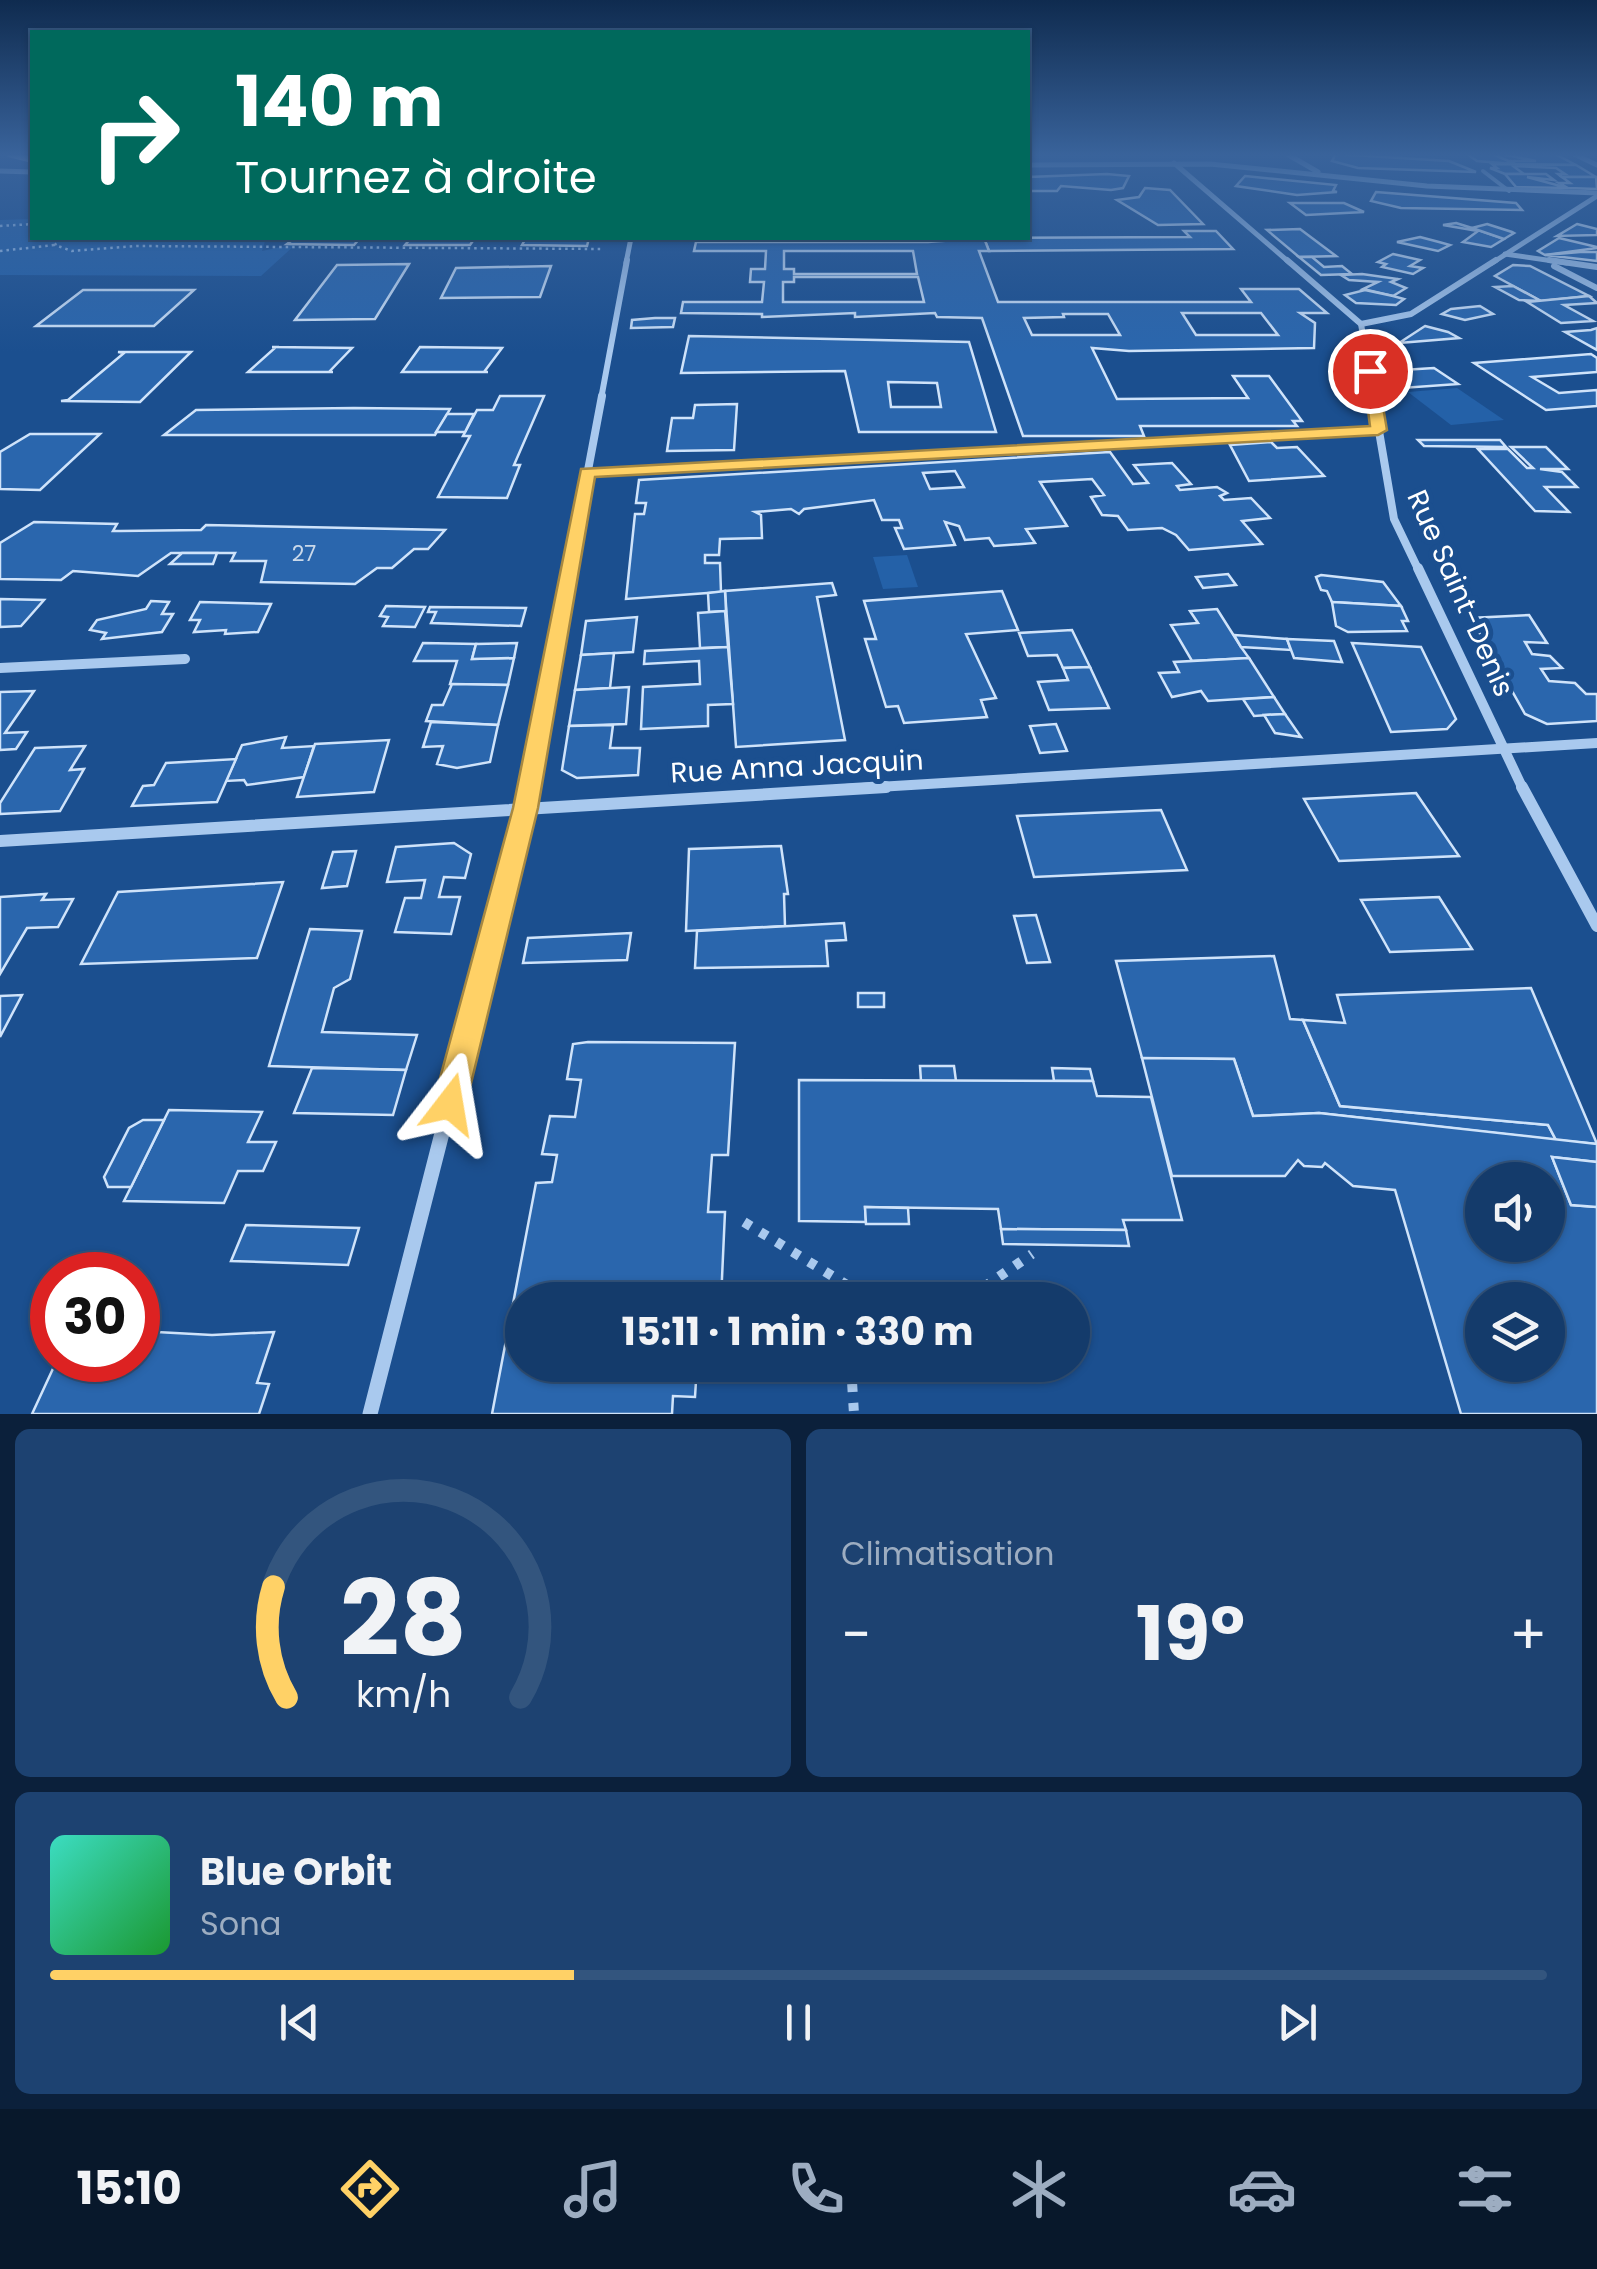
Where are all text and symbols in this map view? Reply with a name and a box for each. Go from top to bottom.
text: 140 m [235,52,443,151]
icon: right [70,70,200,200]
text: Tournez à droite [235,146,597,209]
pin [1328,329,1413,414]
icon: arrive [1343,344,1398,399]
street label: Rue Saint-Denis [1398,484,1524,703]
house number: 27 [292,538,316,569]
street label: Rue Anna Jacquin [670,740,925,793]
position arrow [398,1052,502,1156]
map controls [1465,1162,1565,1382]
button: sound [1465,1162,1565,1262]
speed limit sign: 30 [30,1252,160,1382]
button: layers [1465,1282,1565,1382]
text: 15:11 · 1 min · 330 m [622,1305,973,1358]
text: Climatisation [841,1531,1054,1576]
text: 28 [340,1546,466,1691]
text: 19° [1136,1581,1245,1686]
text: − [841,1596,871,1673]
text: + [1509,1596,1547,1673]
text: km/h [355,1669,451,1720]
text: Blue Orbit [200,1845,392,1898]
text: Sona [200,1901,281,1946]
icon: previous [272,1995,327,2050]
icon: pause [771,1995,826,2050]
icon: next [1270,1995,1325,2050]
icon: directions [335,2154,405,2224]
icon: music [558,2154,628,2224]
icon: phone [781,2154,851,2224]
icon: climate [1004,2154,1074,2224]
icon: car [1227,2154,1297,2224]
icon: filters [1450,2154,1520,2224]
text: 15:10 [77,2157,182,2220]

